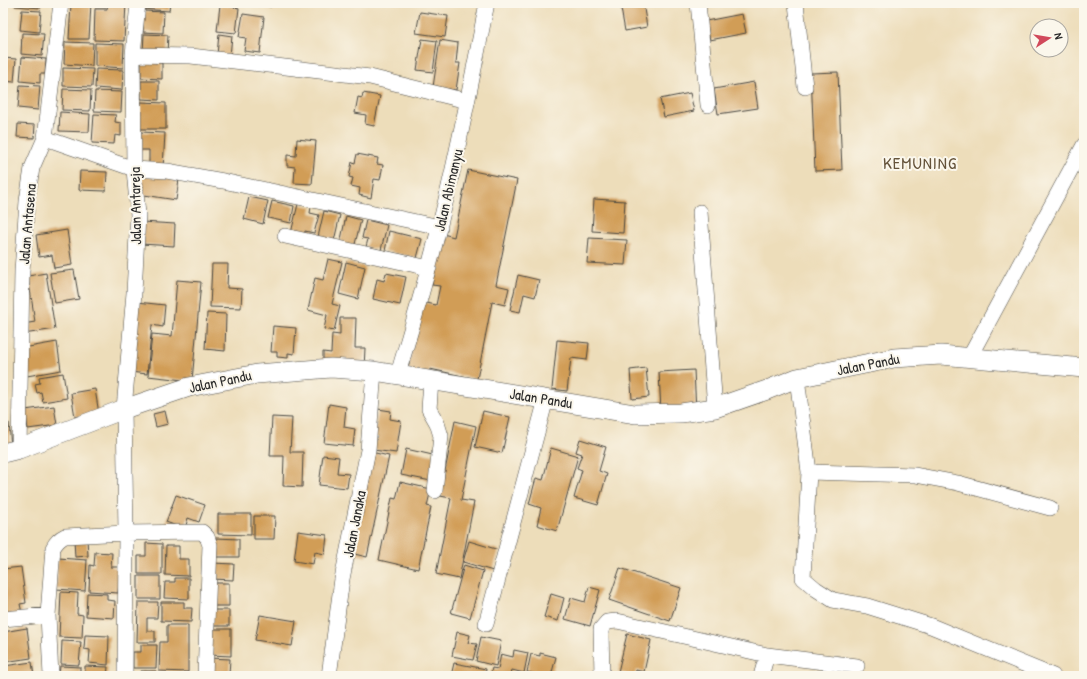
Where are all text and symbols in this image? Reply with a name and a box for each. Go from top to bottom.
north arrow [1029,18,1069,58]
text: N [1051,32,1066,40]
street label: Jalan Abimanyu [428,147,468,233]
district label: KEMUNING [883,151,957,174]
street label: Jalan Antareja [124,167,146,245]
street label: Jalan Antasena [13,183,41,265]
street label: Jalan Pandu [835,348,901,380]
street label: Jalan Pandu [187,364,253,398]
street label: Jalan Pandu [508,383,574,413]
street label: Jalan Janaka [337,489,371,559]

